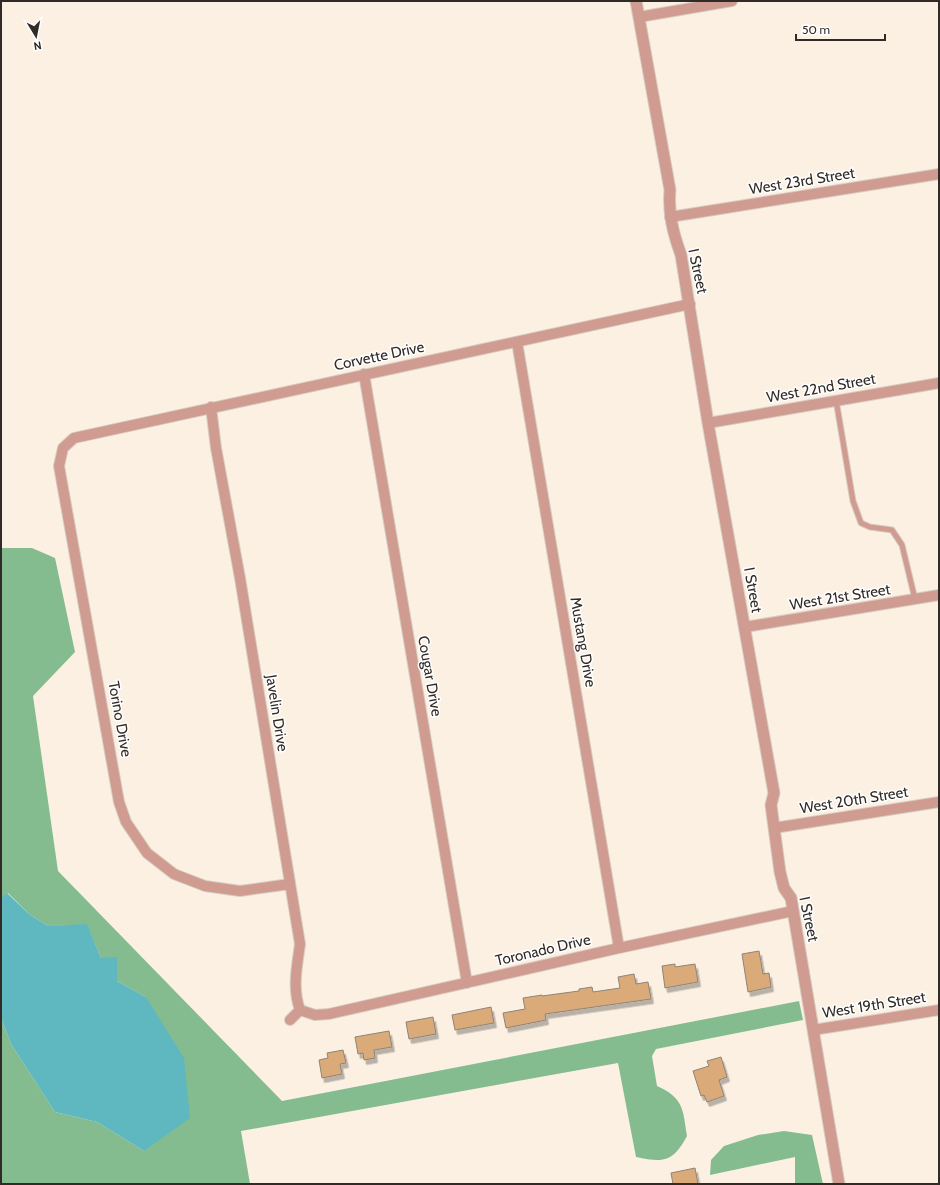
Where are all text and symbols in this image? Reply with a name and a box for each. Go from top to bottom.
north arrow [16,16,56,56]
scale bar [796,16,885,42]
text: 50 m [802,22,830,37]
text: N [33,38,43,53]
street label: West 23rd Street [748,164,856,198]
street label: I Street [684,247,712,295]
street label: Corvette Drive [332,338,426,374]
street label: West 22nd Street [765,370,877,406]
street label: I Street [740,566,766,614]
street label: West 21st Street [788,580,892,614]
street label: Mustang Drive [566,596,600,689]
street label: Cougar Drive [414,634,446,718]
street label: Javelin Drive [262,672,292,753]
street label: Torino Drive [104,680,136,759]
street label: West 20th Street [799,783,909,817]
street label: I Street [795,895,823,943]
street label: Toronado Drive [494,930,593,970]
street label: West 19th Street [821,988,927,1022]

